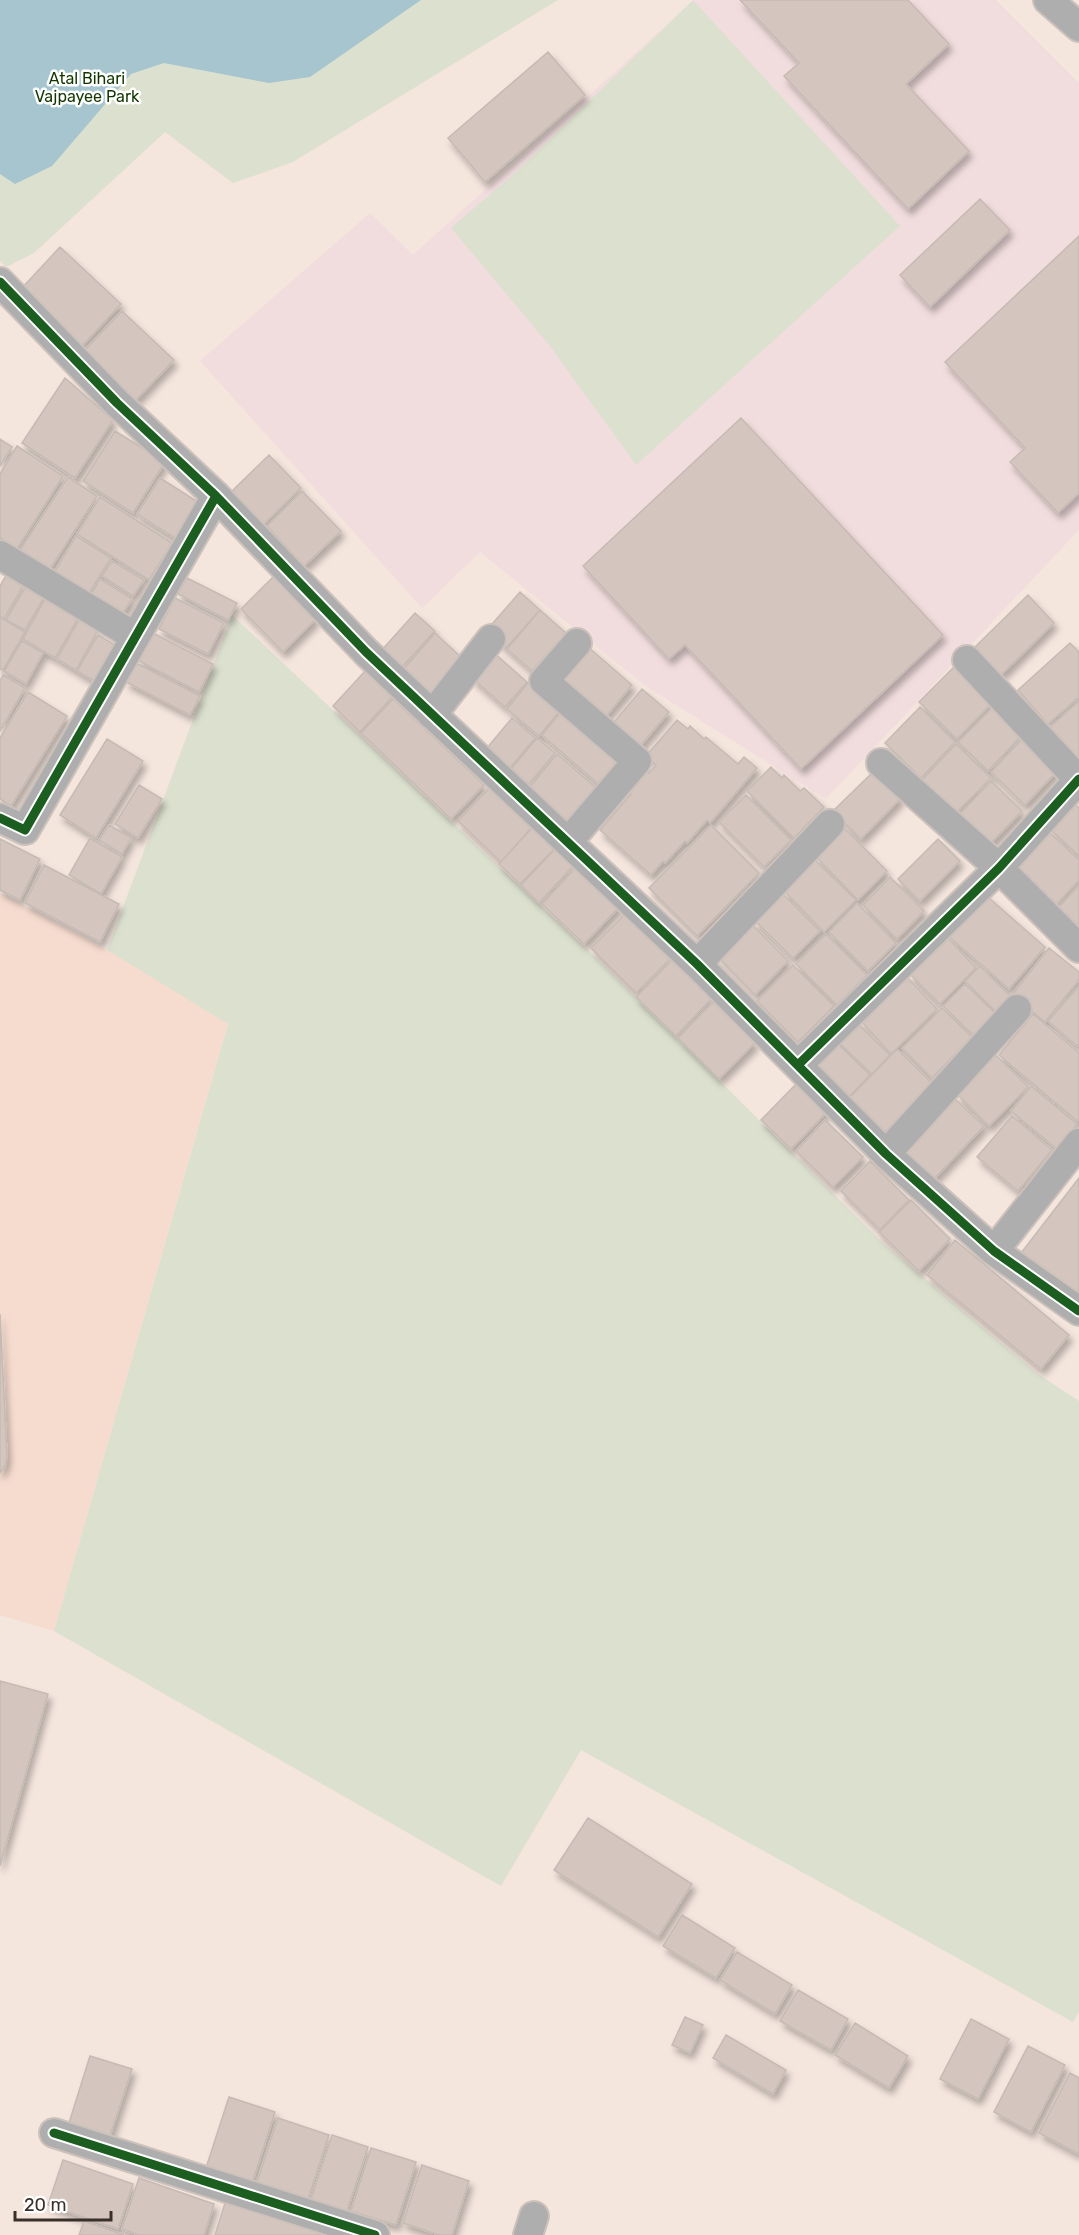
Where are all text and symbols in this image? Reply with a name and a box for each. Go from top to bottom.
park label: Atal Bihari Vajpayee Park [35,69,140,106]
scale bar [15,2184,111,2222]
text: 20 m [24,2194,66,2216]

